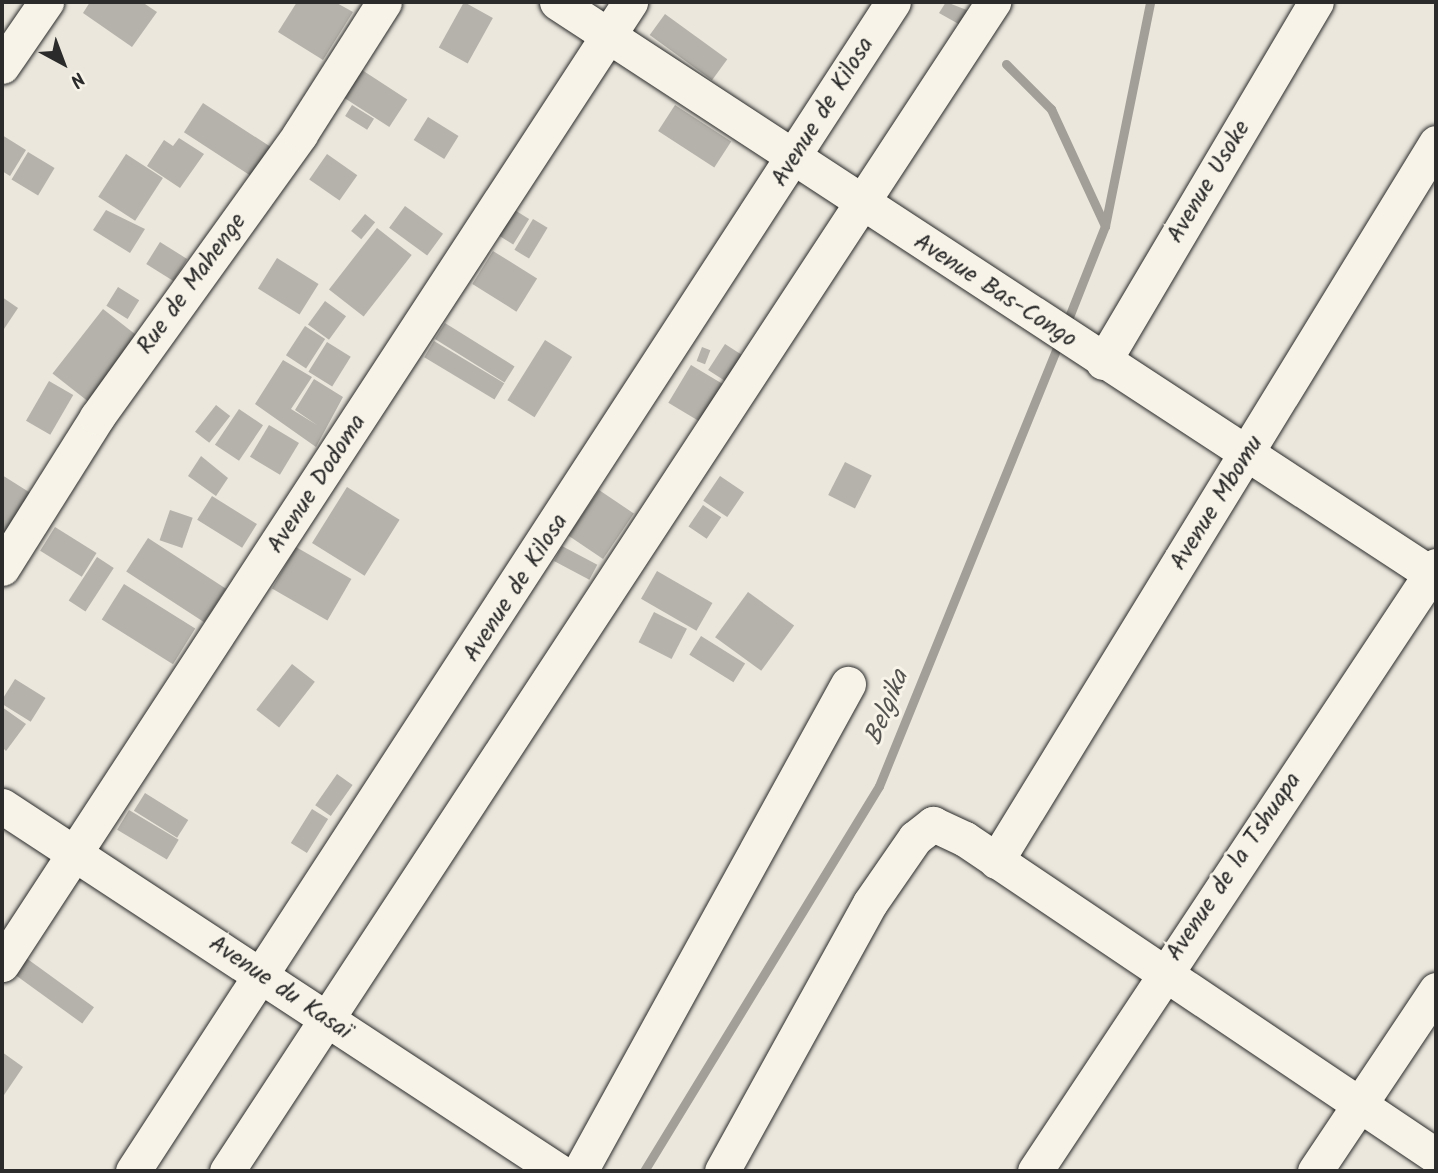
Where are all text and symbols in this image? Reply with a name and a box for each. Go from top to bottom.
north arrow [28,28,98,98]
street label: Avenue de Kilosa [766,32,880,192]
text: N [62,64,91,94]
street label: Avenue Usoke [1161,116,1257,248]
street label: Rue de Mahenge [131,208,253,360]
street label: Avenue Bas-Congo [908,228,1082,354]
street label: Avenue Dodoma [261,409,373,559]
street label: Avenue Mbomu [1164,430,1270,576]
street label: Avenue de Kilosa [457,509,575,667]
water label: Belgika [859,666,917,750]
street label: Avenue de la Tshuapa [1160,767,1308,967]
street label: Avenue du Kasaï [203,930,357,1046]

